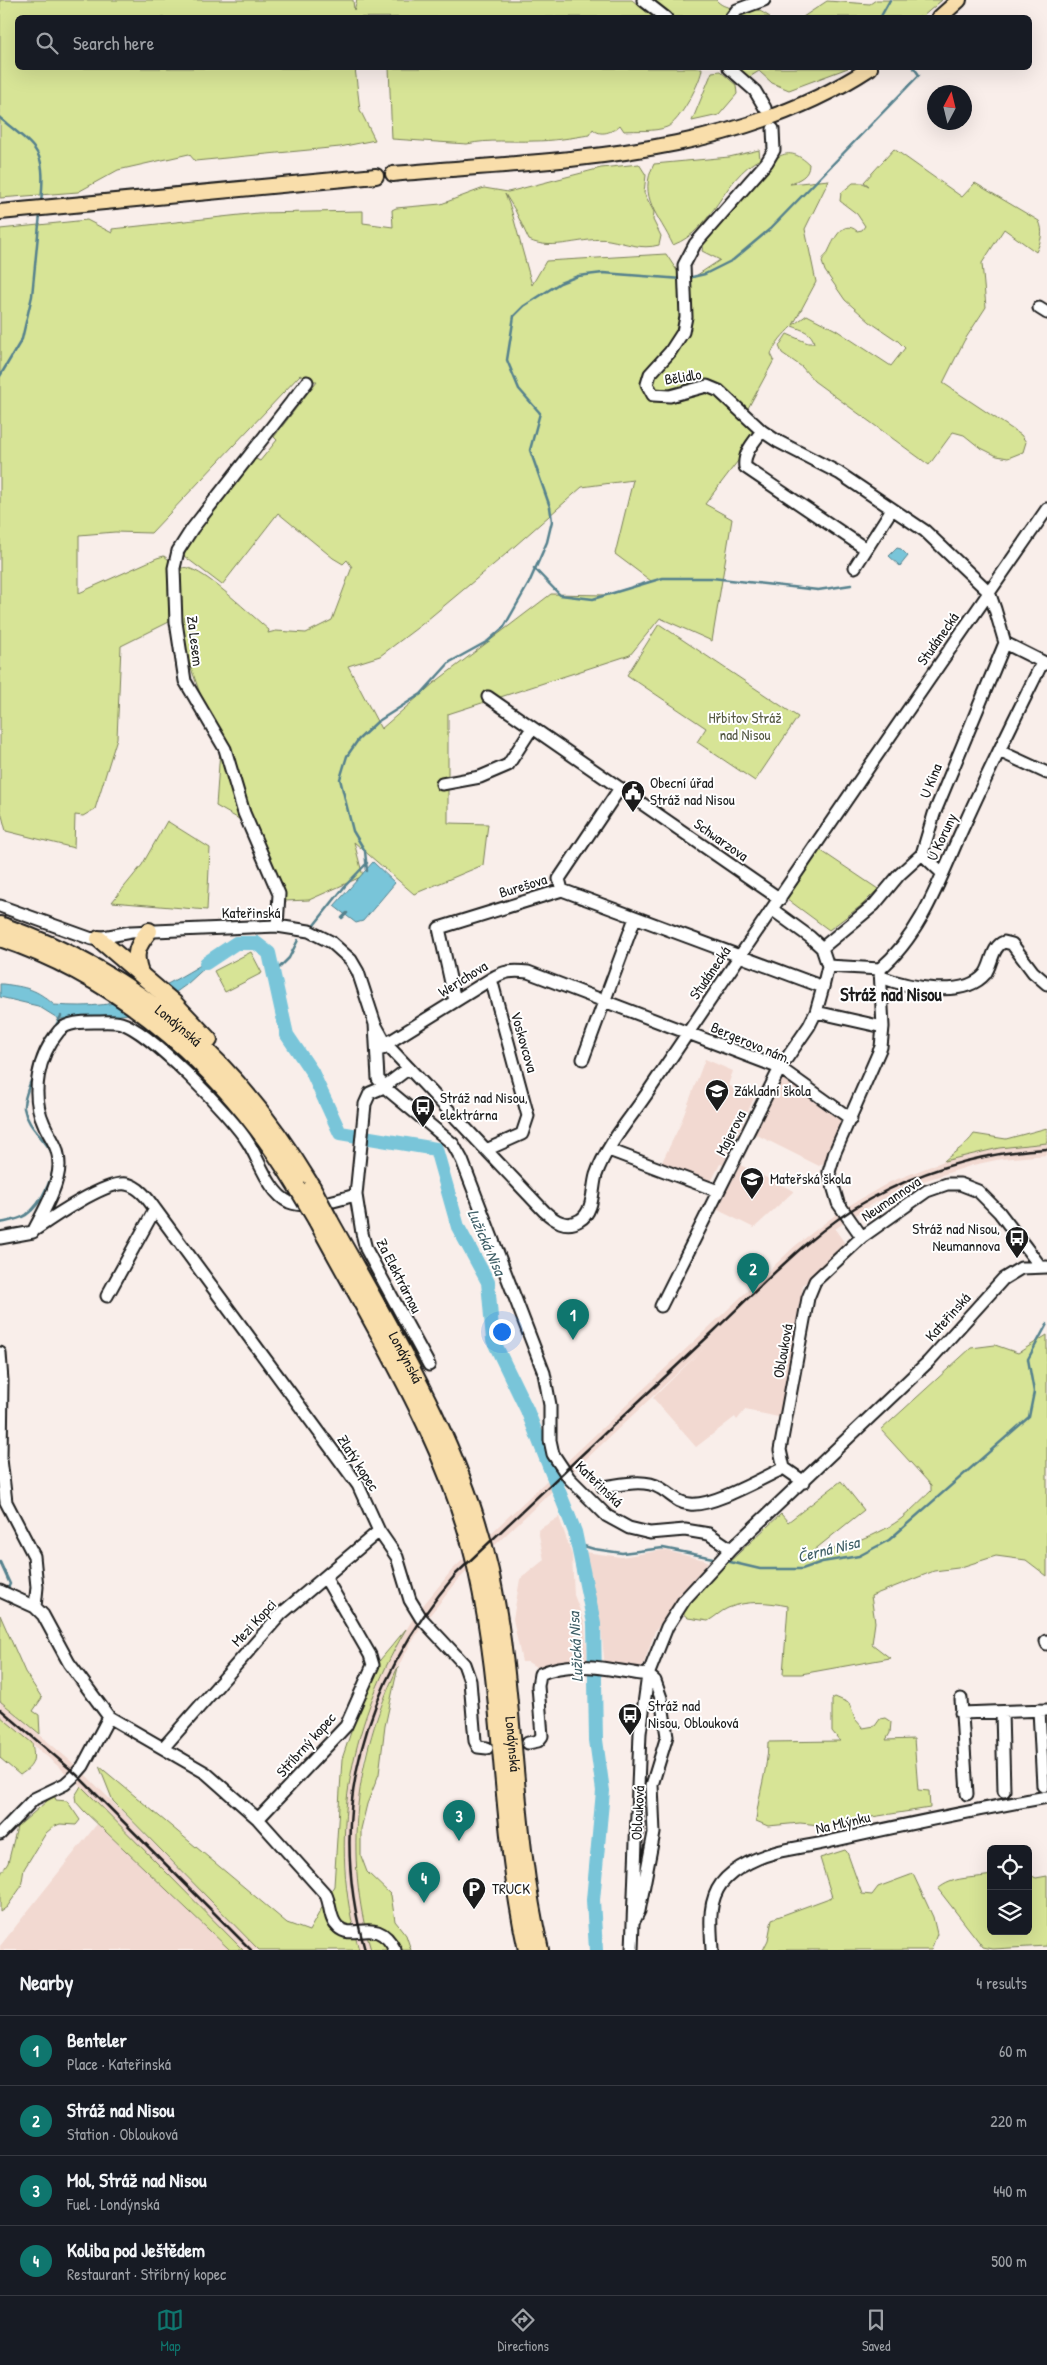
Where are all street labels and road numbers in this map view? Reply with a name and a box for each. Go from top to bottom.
street label: Bělidlo [663,363,703,390]
street label: Studánecká [912,608,964,669]
street label: Za Lesem [182,615,209,667]
street label: U Kina [914,760,947,801]
street label: U Koruny [921,809,962,864]
street label: Schwarzova [690,813,753,866]
street label: Burešova [496,868,549,903]
street label: Kateřinská [222,902,280,923]
street label: Studánecká [684,942,735,1004]
street label: Werichova [434,955,491,1002]
street label: Londýnská [151,999,207,1051]
street label: Voskovcova [506,1009,543,1075]
street label: Bergerovo nám. [708,1016,795,1069]
street label: Majerova [710,1107,751,1159]
street label: Neumannova [857,1171,925,1226]
street label: Za Elektrárnou [372,1235,427,1317]
street label: Kateřinská [920,1288,975,1345]
street label: Oblouková [767,1322,798,1380]
street label: Londýnská [384,1328,428,1387]
street label: Zlatý kopec [332,1431,384,1495]
street label: Kateřinská [571,1456,628,1512]
street label: Mezi Kopci [226,1594,281,1651]
street label: Stříbrný kopec [271,1708,340,1781]
street label: Londýnská [500,1716,526,1773]
street label: Oblouková [626,1785,649,1841]
street label: Na Mlýnku [813,1806,872,1839]

